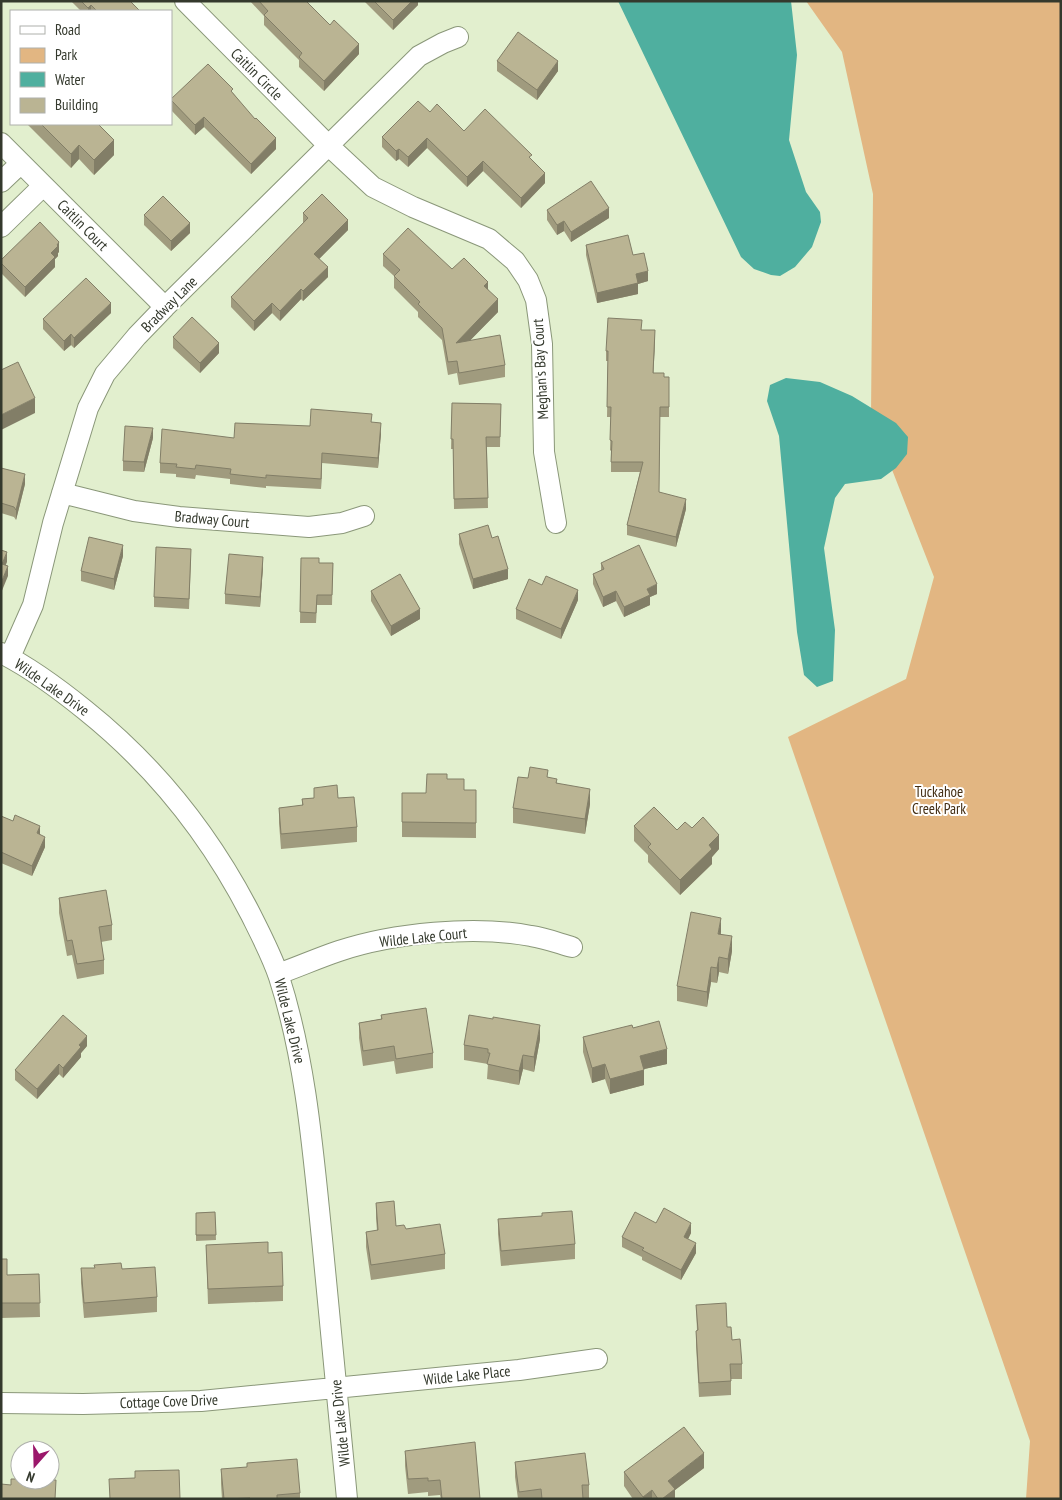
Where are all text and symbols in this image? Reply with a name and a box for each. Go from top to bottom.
legend [10,10,172,125]
text: Road [55,20,81,39]
street label: Caitlin Circle [227,44,287,104]
text: Park [55,45,77,64]
text: Water [55,70,86,89]
text: Building [55,95,98,114]
street label: Caitlin Court [53,195,113,255]
street label: Bradway Lane [137,272,201,336]
street label: Meghan's Bay Court [528,318,552,420]
street label: Bradway Court [174,506,250,532]
street label: Wilde Lake Drive [11,654,93,720]
park label: Tuckahoe Creek Park [912,782,966,818]
street label: Wilde Lake Court [378,923,468,951]
street label: Wilde Lake Drive [270,976,310,1066]
street label: Wilde Lake Place [423,1361,511,1389]
street label: Wilde Lake Drive [326,1379,354,1467]
street label: Cottage Cove Drive [120,1390,218,1412]
north arrow [10,1440,60,1490]
text: N [24,1467,37,1487]

